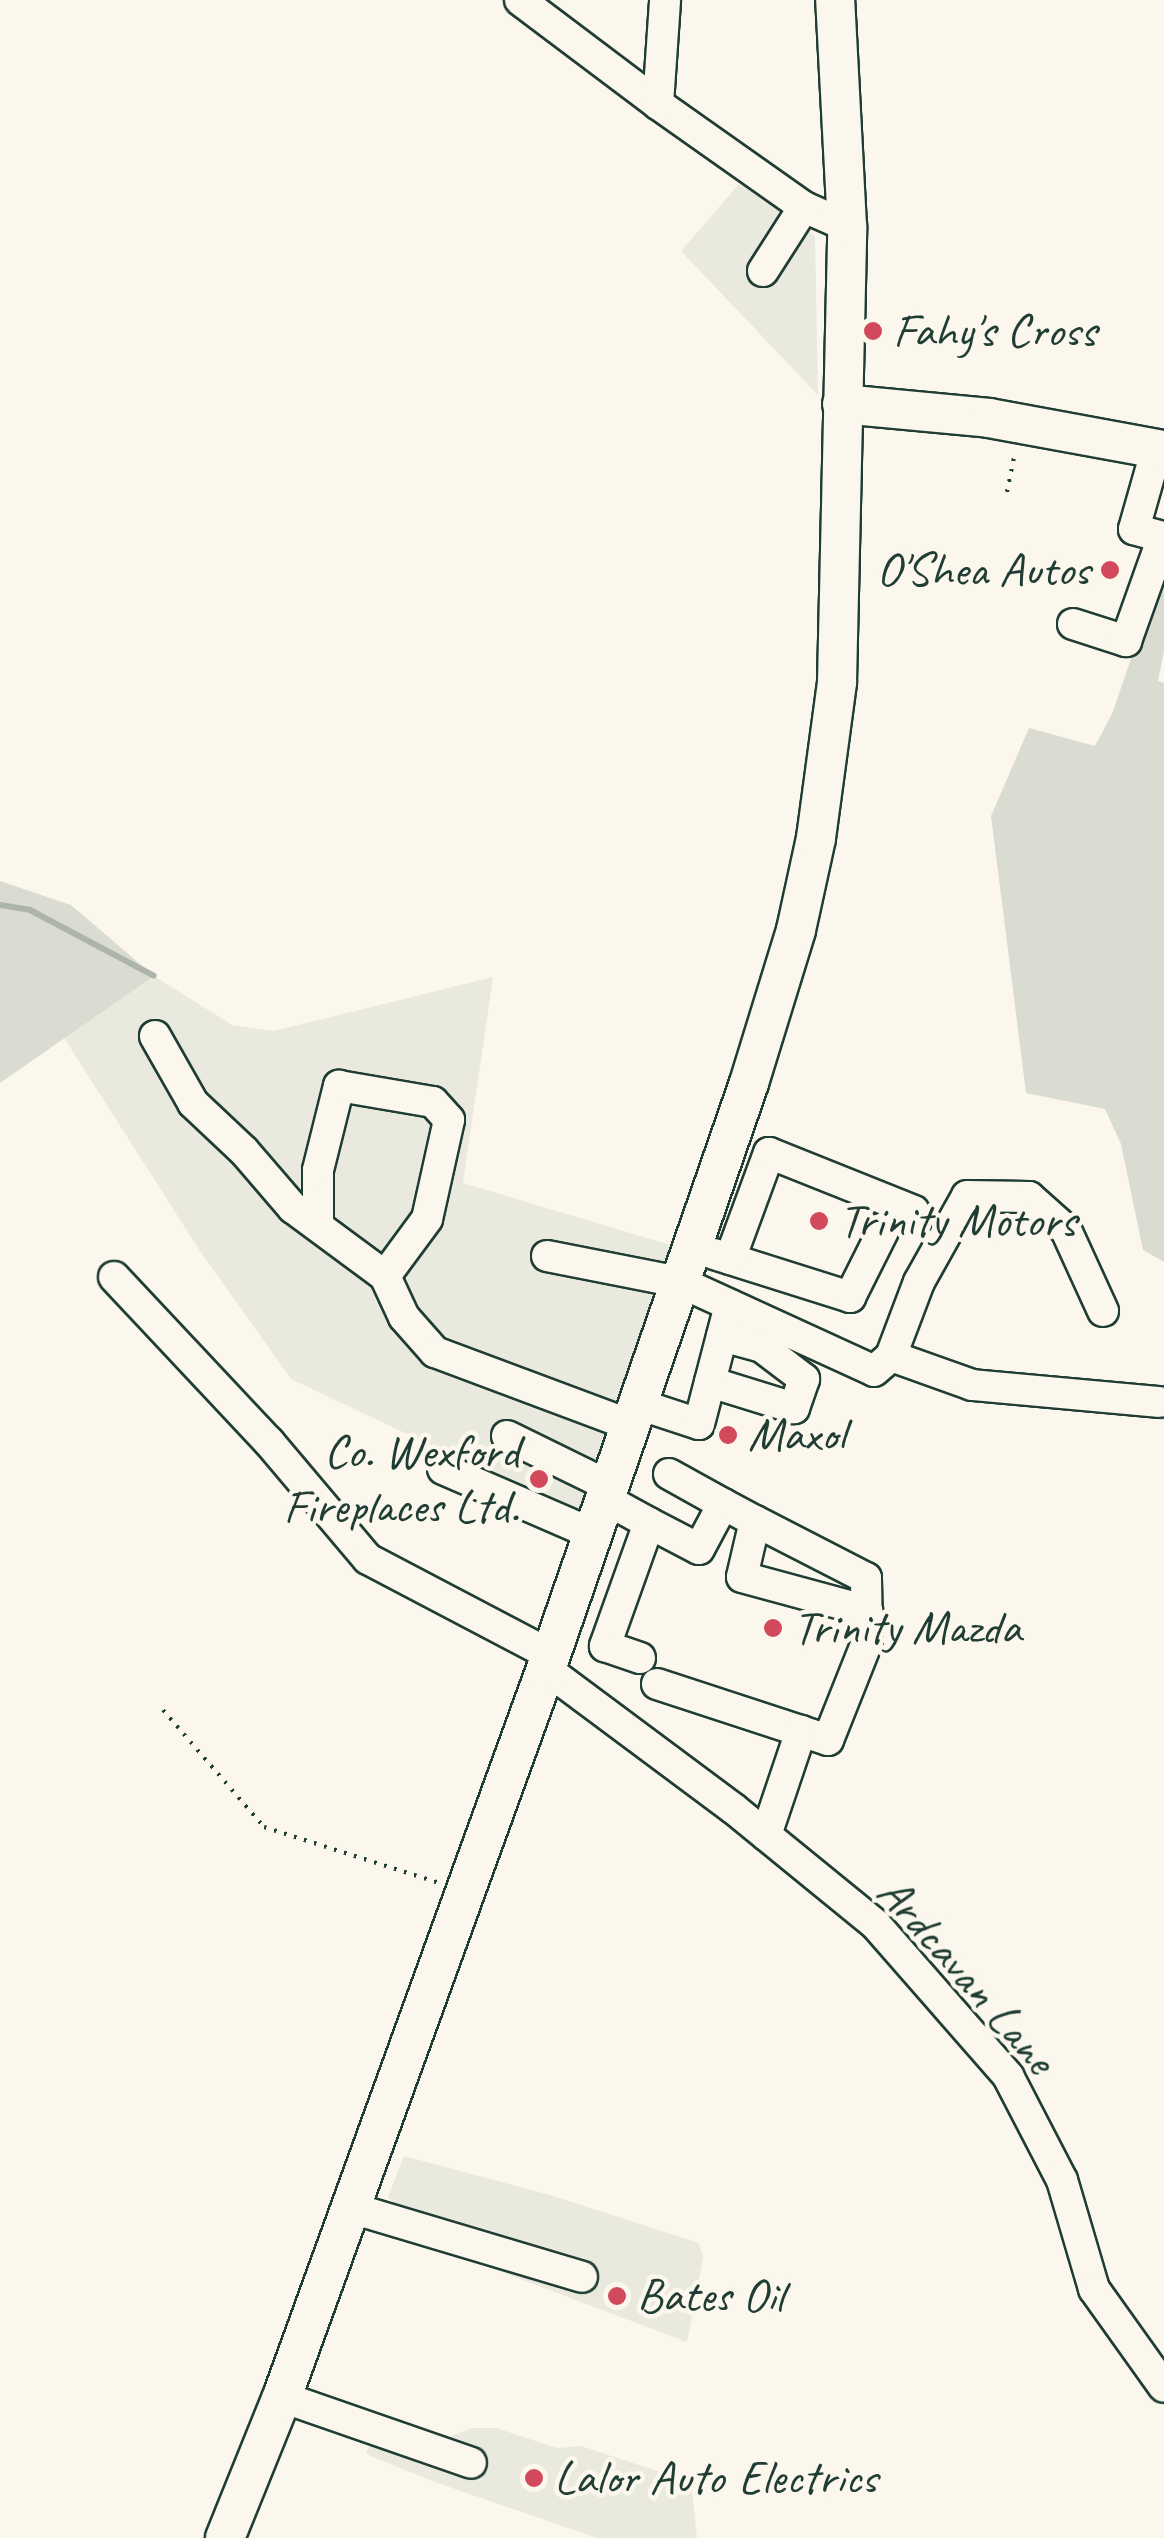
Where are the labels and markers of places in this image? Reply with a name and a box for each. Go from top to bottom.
place label: Fahy's Cross [893,302,1096,360]
marker: Fahy's Cross [862,320,884,342]
place label: O'Shea Autos [877,541,1090,599]
marker: O'Shea Autos [1099,559,1121,581]
place label: Trinity Motors [839,1192,1076,1250]
marker: Trinity Motors [808,1210,830,1232]
place label: Maxol [748,1406,845,1464]
place label: Co. Wexford Fireplaces Ltd. [284,1422,519,1535]
marker: Maxol [717,1424,739,1446]
marker: Co. Wexford Fireplaces Ltd. [528,1468,550,1490]
place label: Trinity Mazda [793,1599,1021,1657]
marker: Trinity Mazda [762,1617,784,1639]
place label: Bates Oil [637,2267,784,2325]
marker: Bates Oil [606,2285,628,2307]
place label: Lalor Auto Electrics [554,2449,877,2507]
marker: Lalor Auto Electrics [523,2467,545,2489]

